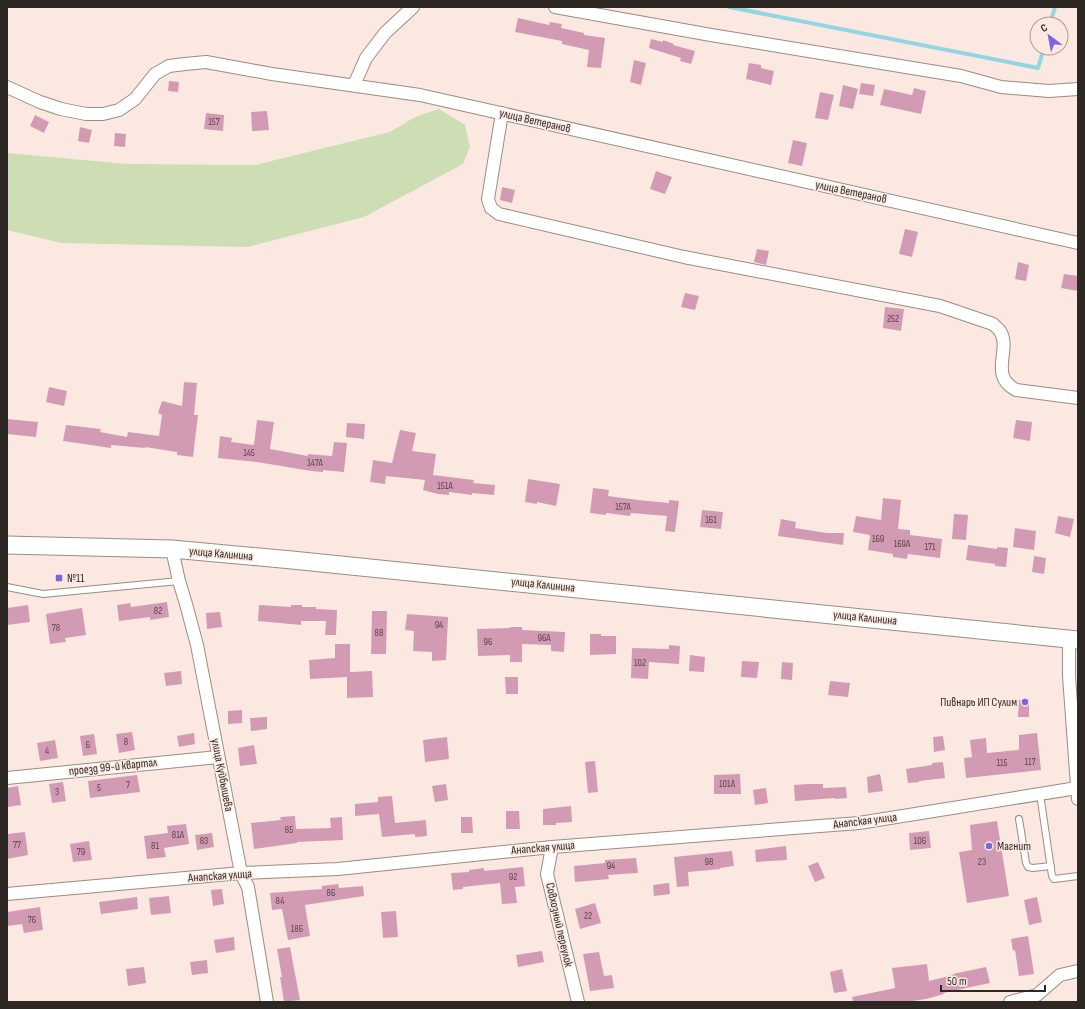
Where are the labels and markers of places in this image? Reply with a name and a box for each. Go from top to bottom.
place label: №11 [67,571,85,586]
marker: №11 [54,573,64,583]
place label: Пивнарь ИП Сулим [940,695,1017,710]
marker: Пивнарь ИП Сулим [1020,697,1030,707]
place label: Магнит [997,839,1031,854]
marker: Магнит [984,841,994,851]

